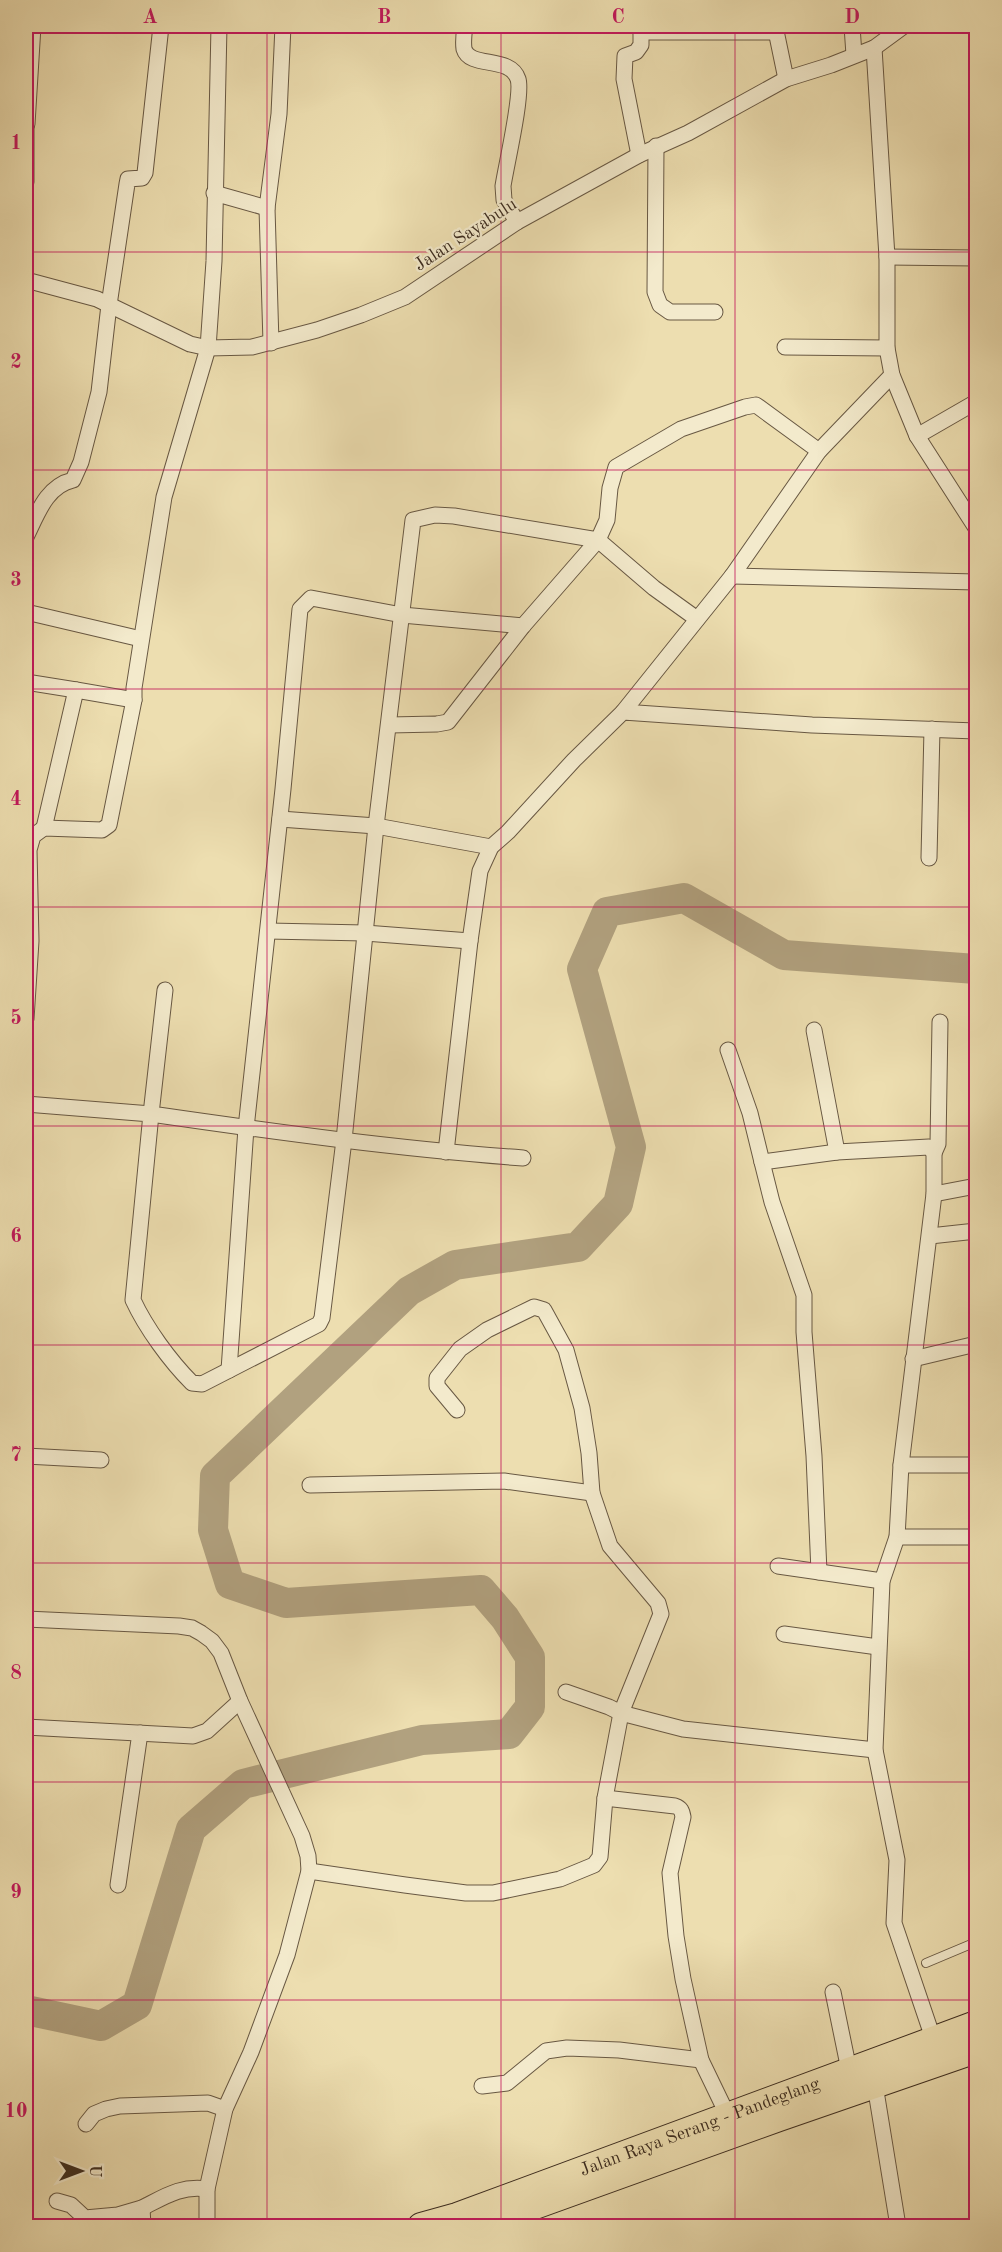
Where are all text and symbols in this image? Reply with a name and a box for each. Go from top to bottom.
text: A [142,8,158,28]
text: B [377,8,391,28]
text: C [611,8,625,28]
text: D [844,8,860,28]
text: 1 [10,134,22,154]
street label: Jalan Sayabulu [411,195,520,275]
text: 2 [10,353,22,373]
text: 3 [10,571,22,591]
text: 4 [10,790,22,810]
text: 5 [10,1008,22,1029]
text: 6 [10,1227,22,1247]
text: 7 [10,1446,22,1466]
text: 8 [10,1664,22,1684]
text: 9 [10,1883,22,1903]
street label: Jalan Raya Serang - Pandeglang [578,2075,823,2180]
text: 10 [4,2102,28,2122]
north arrow [51,2141,111,2201]
text: U [86,2165,102,2178]

